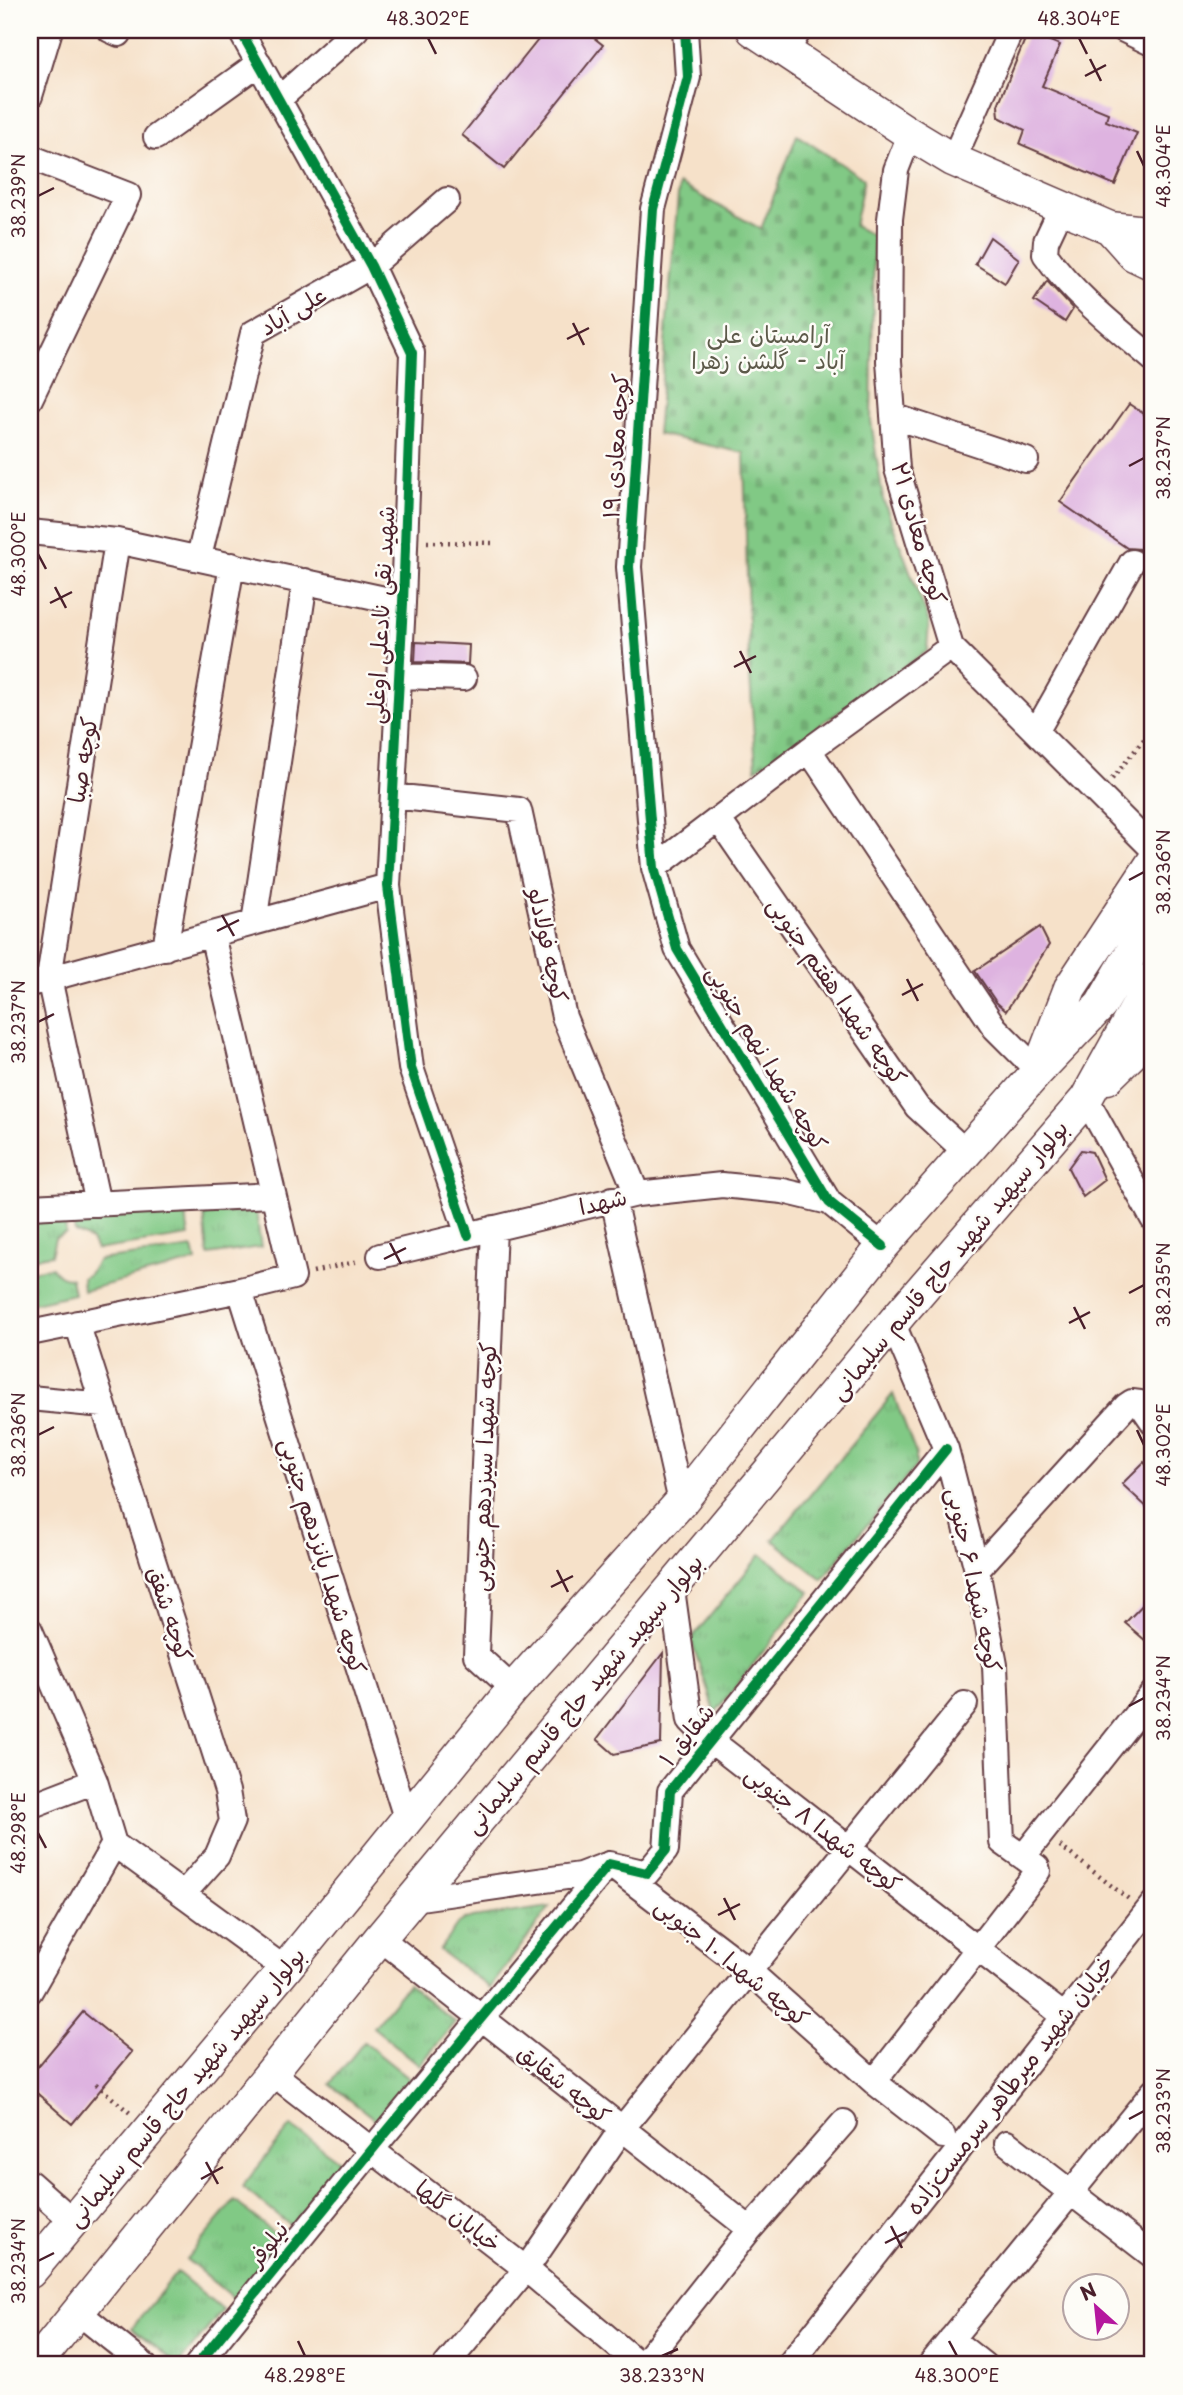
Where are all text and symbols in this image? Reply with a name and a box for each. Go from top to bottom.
text: 48.302°E [386,4,470,31]
text: 48.304°E [1037,4,1121,31]
text: 48.304°E [1149,124,1176,208]
text: 38.239°N [4,153,31,239]
street label: علی آباد [252,276,332,343]
park label: آرامستان علی آباد - گلشن زهرا [691,316,846,377]
street label: کوچه معادی ۱۹ [592,372,637,520]
text: 38.237°N [1149,416,1176,500]
street label: کوچه معادی ۲۱ [883,457,958,608]
street label: شهید نقی نادعلی اوغلی [356,505,403,725]
text: 48.300°E [4,512,31,596]
street label: کوچه صبا [57,714,106,806]
text: 38.236°N [1149,829,1176,915]
street label: کوچه فولادلو [520,883,579,1005]
street label: کوچه شهدا هفتم جنوبی [758,889,917,1093]
street label: کوچه شهدا نهم جنوبی [697,958,838,1158]
text: 38.237°N [4,980,31,1064]
street label: بولوار سپهبد شهید حاج قاسم سلیمانی [820,1111,1077,1408]
street label: شهدا [575,1178,630,1223]
text: 38.235°N [1149,1242,1176,1328]
street label: کوچه شهدا سیزدهم جنوبی [461,1341,506,1593]
text: 38.236°N [4,1392,31,1478]
text: 48.302°E [1149,1403,1176,1487]
street label: کوچه شهدا پانزدهم جنوبی [270,1433,377,1679]
street label: کوچه شهدا ۶ جنوبی [939,1484,1012,1675]
street label: بولوار سپهبد شهید حاج قاسم سلیمانی [455,1545,712,1842]
street label: کوچه شفق [140,1561,203,1666]
text: 38.234°N [1149,1655,1176,1741]
street label: شقایق ۱ [649,1695,722,1773]
street label: کوچه شهدا ۸ جنوبی [738,1756,910,1900]
text: 48.298°E [4,1792,31,1874]
street label: کوچه شهدا ۱۰ جنوبی [648,1888,818,2034]
street label: بولوار سپهبد شهید حاج قاسم سلیمانی [57,1938,314,2235]
street label: خیابان شهید میرطاهر سرمست‌زاده [896,1946,1122,2222]
street label: کوچه شقایق [511,2034,619,2131]
text: 38.233°N [1149,2068,1176,2154]
street label: خیابان گلها [408,2170,510,2260]
street label: نیلوفر [236,2213,296,2275]
text: 38.234°N [4,2218,31,2304]
north arrow [1060,2272,1130,2342]
text: N [1075,2275,1101,2307]
text: 48.298°E [264,2361,346,2388]
text: 38.233°N [619,2361,705,2388]
text: 48.300°E [915,2361,999,2388]

